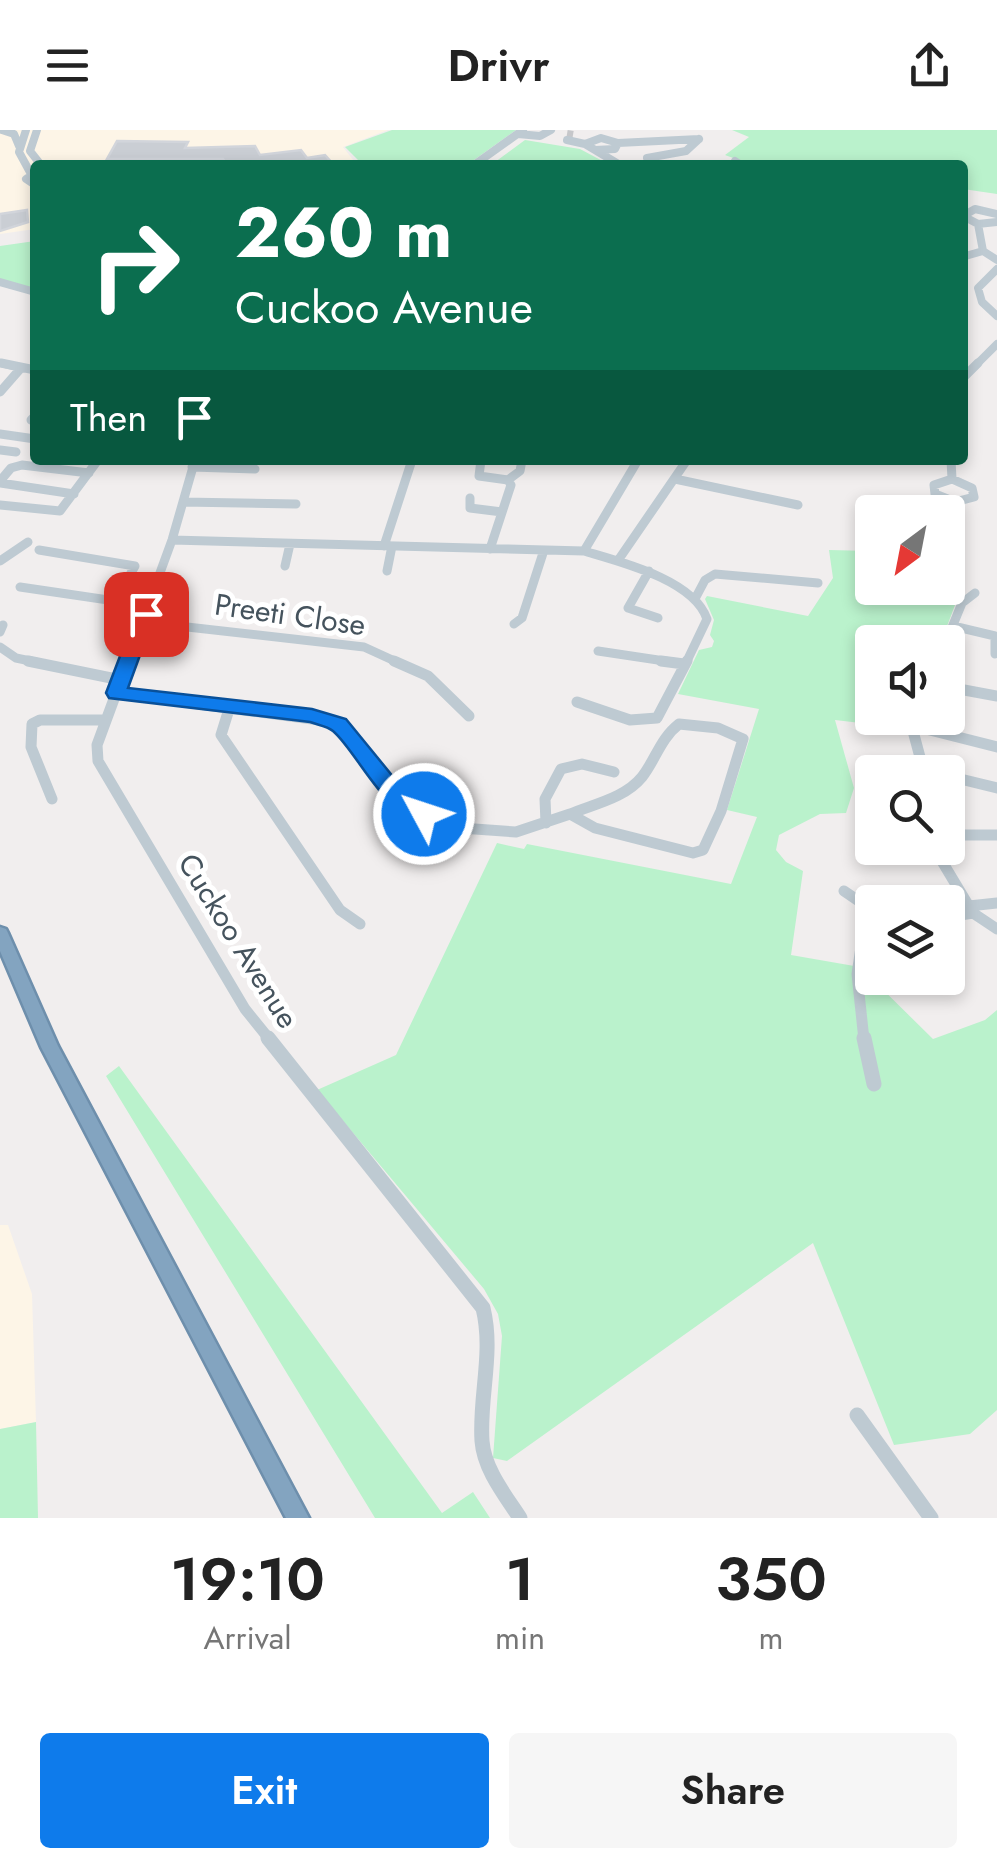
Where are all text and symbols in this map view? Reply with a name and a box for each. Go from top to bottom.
text: Drivr [447,33,550,98]
icon: menu [40,38,95,93]
icon: share [902,38,957,93]
text: 260 m [235,182,453,283]
icon: right [70,200,200,330]
text: Cuckoo Avenue [235,275,533,340]
text: Then [70,390,147,445]
icon: arrive [167,390,222,445]
north arrow [855,495,965,605]
map controls [855,495,965,995]
pin [104,572,189,657]
street label: Preeti Close [212,583,368,646]
icon: arrive [119,587,174,642]
button: sound [855,625,965,735]
button: search [855,755,965,865]
position arrow [372,762,476,866]
street label: Cuckoo Avenue [168,845,309,1036]
button: layers [855,885,965,995]
text: 19:10 [170,1536,325,1623]
text: 1 [505,1536,535,1623]
text: 350 [715,1536,827,1623]
text: Arrival [203,1615,292,1661]
text: min [495,1615,545,1661]
text: m [759,1615,784,1661]
button: Exit [40,1733,489,1848]
button: Share [509,1733,957,1848]

